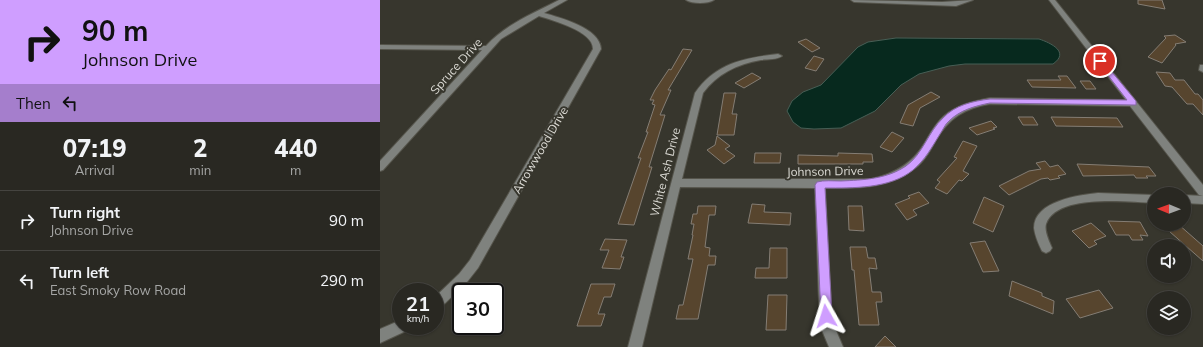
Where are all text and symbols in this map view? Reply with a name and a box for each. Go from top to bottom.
text: 90 m [82,13,148,48]
icon: right [16,16,68,68]
street label: Spruce Drive [427,35,485,97]
pin [1083,44,1117,78]
text: Johnson Drive [82,48,197,71]
icon: arrive [1089,50,1111,72]
icon: left [59,92,81,114]
text: Then [16,94,51,113]
street label: Arrowwood Drive [509,104,571,196]
street label: White Ash Drive [647,126,683,218]
text: 07:19 [63,133,127,163]
text: 2 [193,133,208,163]
text: 440 [274,133,317,163]
text: Arrival [75,162,115,178]
text: min [189,162,211,178]
text: m [290,162,301,178]
street label: Johnson Drive [786,163,864,179]
north arrow [1147,187,1191,231]
map controls [1147,187,1191,335]
text: Turn right [50,203,120,222]
icon: right [16,210,38,232]
text: 90 m [329,211,364,230]
text: Johnson Drive [50,222,133,238]
button: sound [1147,239,1191,283]
text: Turn left [50,263,109,282]
icon: left [16,270,38,292]
text: 290 m [320,271,364,290]
text: East Smoky Row Road [50,282,186,298]
speed limit sign: 30 [452,283,504,335]
text: 21 [406,291,430,316]
button: layers [1147,291,1191,335]
position arrow [805,295,847,337]
text: km/h [407,312,429,325]

